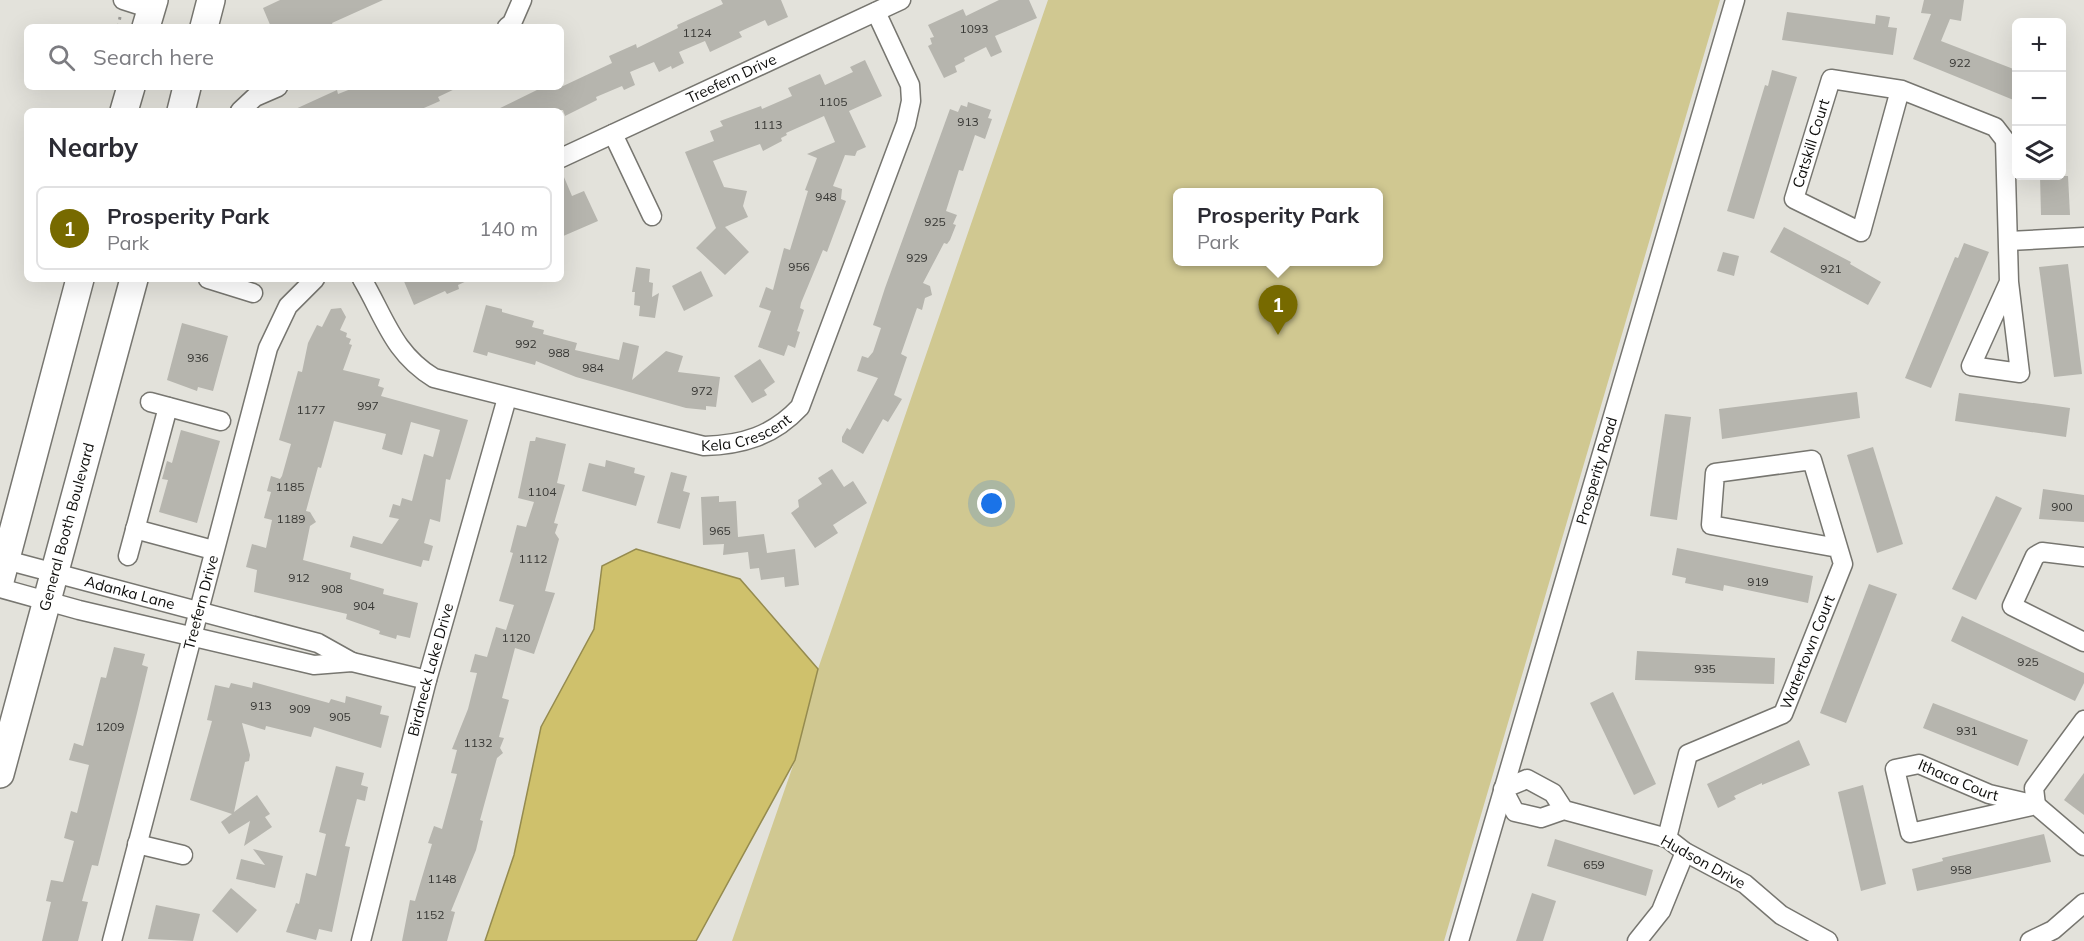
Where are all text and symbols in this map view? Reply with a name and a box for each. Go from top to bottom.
map controls [2012,18,2066,180]
button: + [2012,18,2066,72]
house number: 1093 [960,21,988,36]
search box [24,24,564,90]
house number: 1124 [683,25,711,40]
icon: search [45,41,78,74]
text: Search here [93,43,214,71]
street label: Treefern Drive [683,49,779,107]
house number: 922 [1949,55,1971,70]
button: − [2012,72,2066,126]
house number: 1105 [819,94,847,109]
street label: Catskill Court [1788,97,1833,190]
house number: 913 [957,114,979,129]
house number: 1113 [754,117,782,132]
button: layers [2012,126,2066,180]
text: Nearby [48,131,138,164]
popup [1173,188,1383,266]
house number: 948 [815,189,837,204]
text: Prosperity Park [1197,201,1359,229]
text: Prosperity Park [107,202,269,230]
house number: 925 [924,214,946,229]
text: 1 [64,216,76,241]
text: 140 m [479,216,538,241]
text: Park [1197,229,1239,254]
text: Park [107,230,149,255]
house number: 929 [906,250,928,265]
house number: 956 [788,259,810,274]
house number: 921 [1820,261,1842,276]
pin: 1 [1258,286,1298,335]
house number: 992 [515,336,537,351]
house number: 988 [548,345,570,360]
house number: 936 [187,350,209,365]
house number: 984 [582,360,604,375]
house number: 972 [691,383,713,398]
house number: 997 [357,398,379,413]
house number: 1177 [297,402,325,417]
street label: Kela Crescent [701,410,795,455]
street label: Prosperity Road [1572,415,1621,527]
street label: General Booth Boulevard [35,441,98,613]
house number: 1185 [276,479,304,494]
house number: 1104 [528,484,556,499]
your location [977,489,1006,518]
house number: 900 [2051,499,2073,514]
house number: 1189 [277,511,305,526]
house number: 965 [709,523,731,538]
house number: 1112 [519,551,547,566]
street label: Treefern Drive [179,553,222,652]
house number: 912 [288,570,310,585]
street label: Adanka Lane [83,571,177,614]
house number: 919 [1747,574,1769,589]
house number: 908 [321,581,343,596]
street label: Watertown Court [1776,592,1839,712]
house number: 904 [353,598,375,613]
street label: Birdneck Lake Drive [403,601,457,738]
house number: 1120 [502,630,530,645]
house number: 925 [2017,654,2039,669]
house number: 935 [1694,661,1716,676]
house number: 913 [250,698,272,713]
house number: 909 [289,701,311,716]
house number: 905 [329,709,351,724]
house number: 1209 [96,719,124,734]
house number: 931 [1956,723,1978,738]
house number: 1132 [464,735,492,750]
street label: Ithaca Court [1915,755,2000,805]
street label: Hudson Drive [1657,830,1749,893]
house number: 659 [1583,857,1605,872]
house number: 958 [1950,862,1972,877]
house number: 1148 [428,871,456,886]
house number: 1152 [416,907,444,922]

